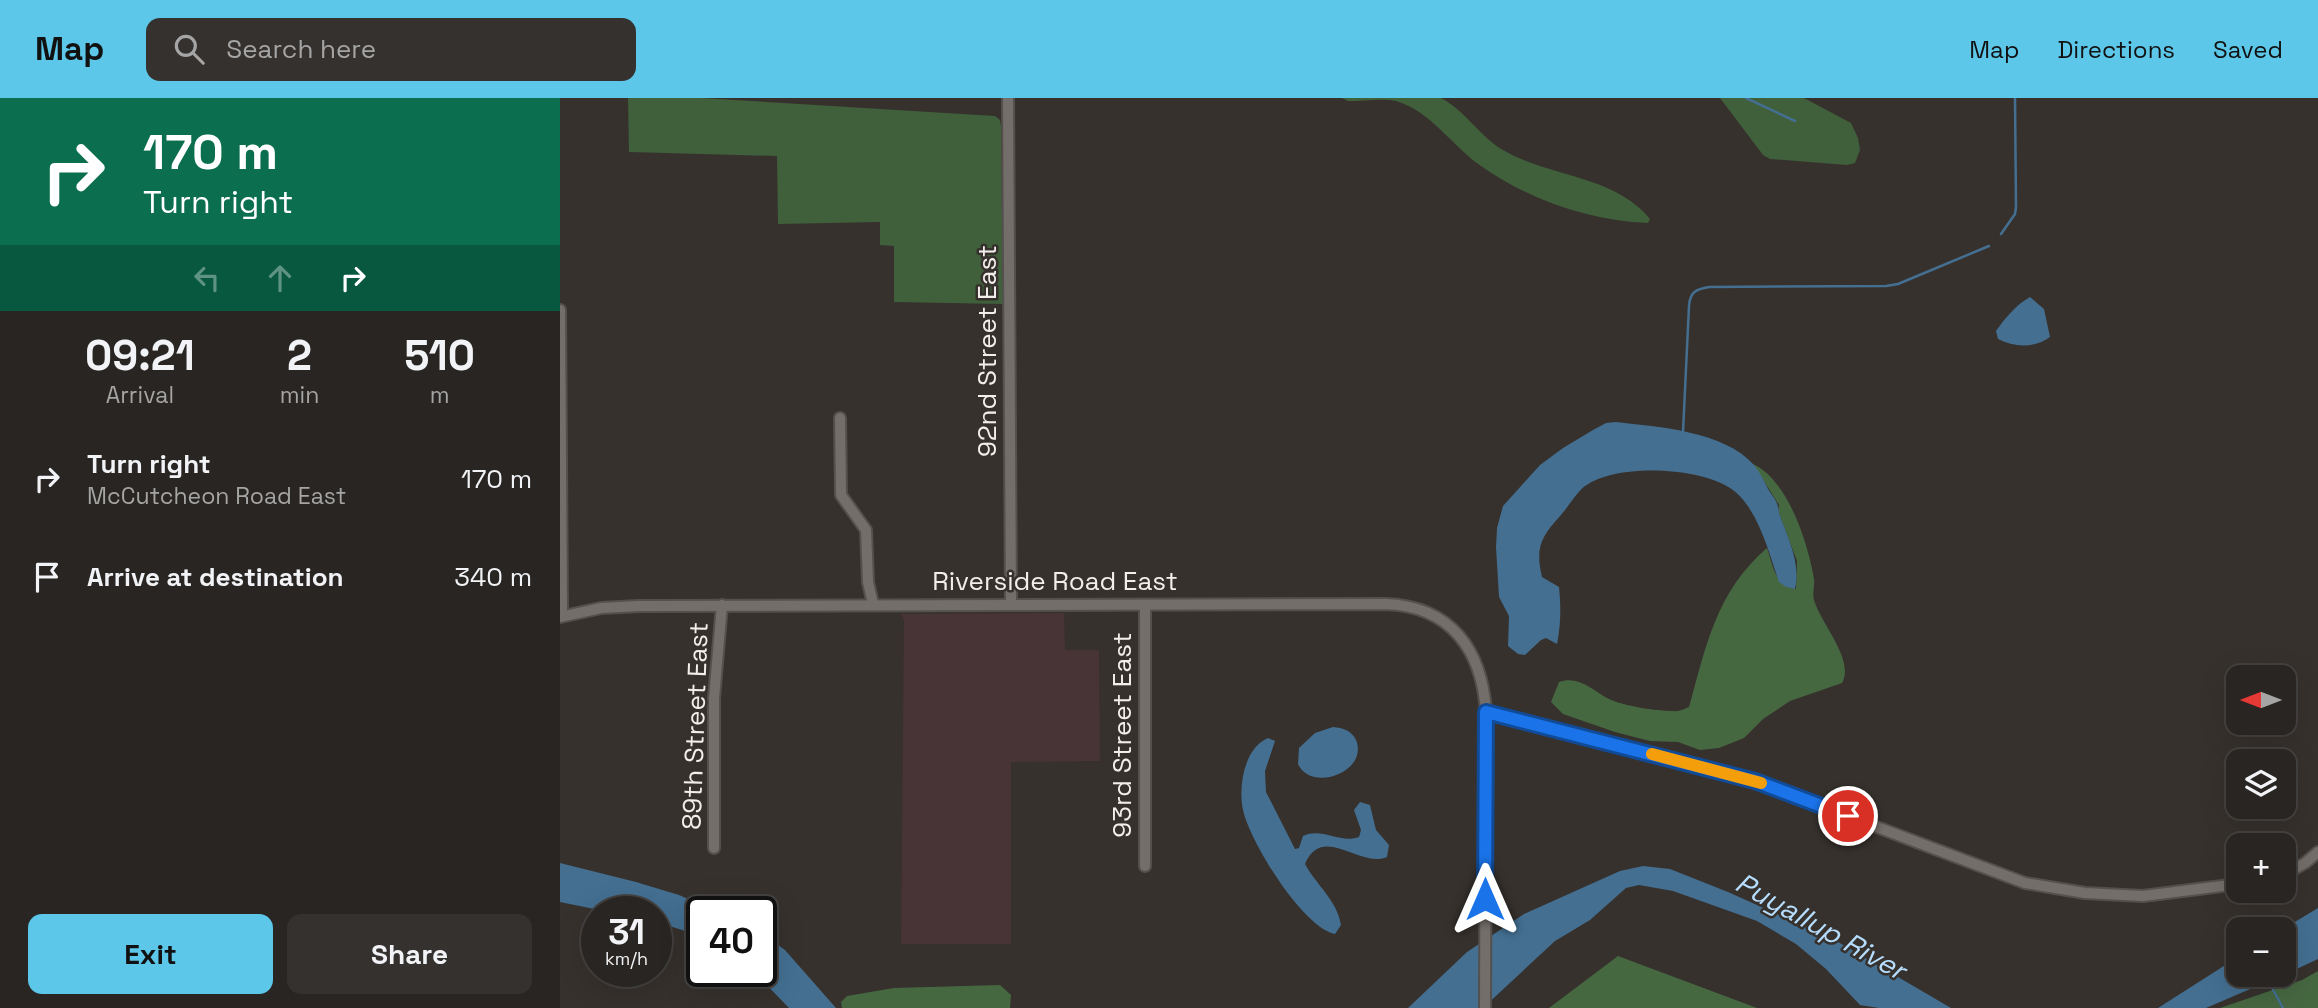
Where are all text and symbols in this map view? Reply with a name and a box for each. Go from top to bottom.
search box [146,18,636,81]
text: Map [35,28,104,70]
icon: search [170,30,208,68]
text: Search here [226,32,376,66]
text: Map [1969,34,2019,65]
text: Directions [2057,34,2175,65]
text: Saved [2213,34,2283,65]
text: 170 m [143,121,278,183]
icon: right [28,126,119,217]
text: Turn right [143,182,293,222]
street label: 92nd Street East [970,245,1004,457]
icon: left [188,259,226,297]
icon: ahead [261,259,299,297]
icon: right [334,259,372,297]
text: 09:21 [85,329,195,382]
text: 2 [287,329,312,382]
text: 510 [404,329,475,382]
text: Arrival [106,380,174,410]
text: min [280,380,319,410]
text: m [430,380,450,410]
text: Turn right [87,447,211,481]
icon: right [28,460,66,498]
text: 170 m [461,462,532,496]
text: McCutcheon Road East [87,481,346,511]
icon: arrive [28,558,66,596]
text: Arrive at destination [87,560,344,594]
text: 340 m [454,560,532,594]
street label: Riverside Road East [932,564,1178,598]
street label: 89th Street East [674,622,716,830]
street label: 93rd Street East [1105,632,1139,838]
north arrow [2226,665,2296,735]
map controls [2226,665,2296,987]
button: layers [2226,749,2296,819]
pin [1818,786,1878,846]
icon: arrive [1829,797,1867,835]
button: + [2226,833,2296,903]
position arrow [1448,862,1522,936]
water label: Puyallup River [1729,864,1916,989]
speed limit sign: 40 [686,896,777,987]
text: 31 [608,910,645,954]
button: Exit [28,914,273,994]
button: Share [287,914,532,994]
button: − [2226,917,2296,987]
text: km/h [605,947,648,970]

